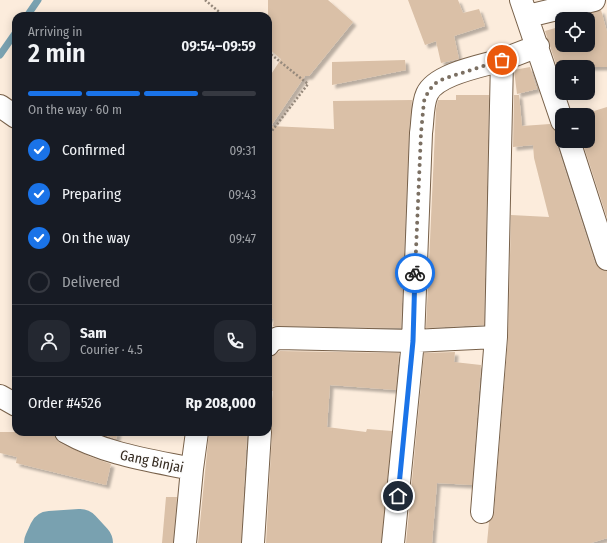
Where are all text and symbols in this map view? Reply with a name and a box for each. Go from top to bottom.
map controls [555,12,595,148]
button: locate [555,12,595,52]
text: Arriving in [28,24,82,39]
text: 09:54–09:59 [181,37,256,55]
text: 2 min [28,38,86,69]
pin [485,43,519,77]
icon: bag [491,49,513,71]
button: + [555,60,595,100]
text: On the way · 60 m [28,102,122,117]
button: − [555,108,595,148]
icon: check [28,139,50,161]
text: Confirmed [62,141,125,159]
text: 09:31 [230,143,256,158]
icon: check [28,183,50,205]
text: Preparing [62,185,121,203]
text: 09:43 [228,187,256,202]
icon: check [28,227,50,249]
text: On the way [62,229,130,247]
text: 09:47 [229,231,256,246]
courier [395,253,435,293]
icon: bike [404,262,426,284]
text: Delivered [62,273,120,291]
button: person [28,320,70,362]
button: phone [214,320,256,362]
text: Sam [80,324,107,342]
text: Courier · 4.5 [80,342,143,357]
text: Order #4526 [28,394,101,412]
text: Rp 208,000 [185,394,256,412]
street label: Gang Binjai [119,446,185,477]
pin [381,479,415,513]
icon: home [387,485,409,507]

